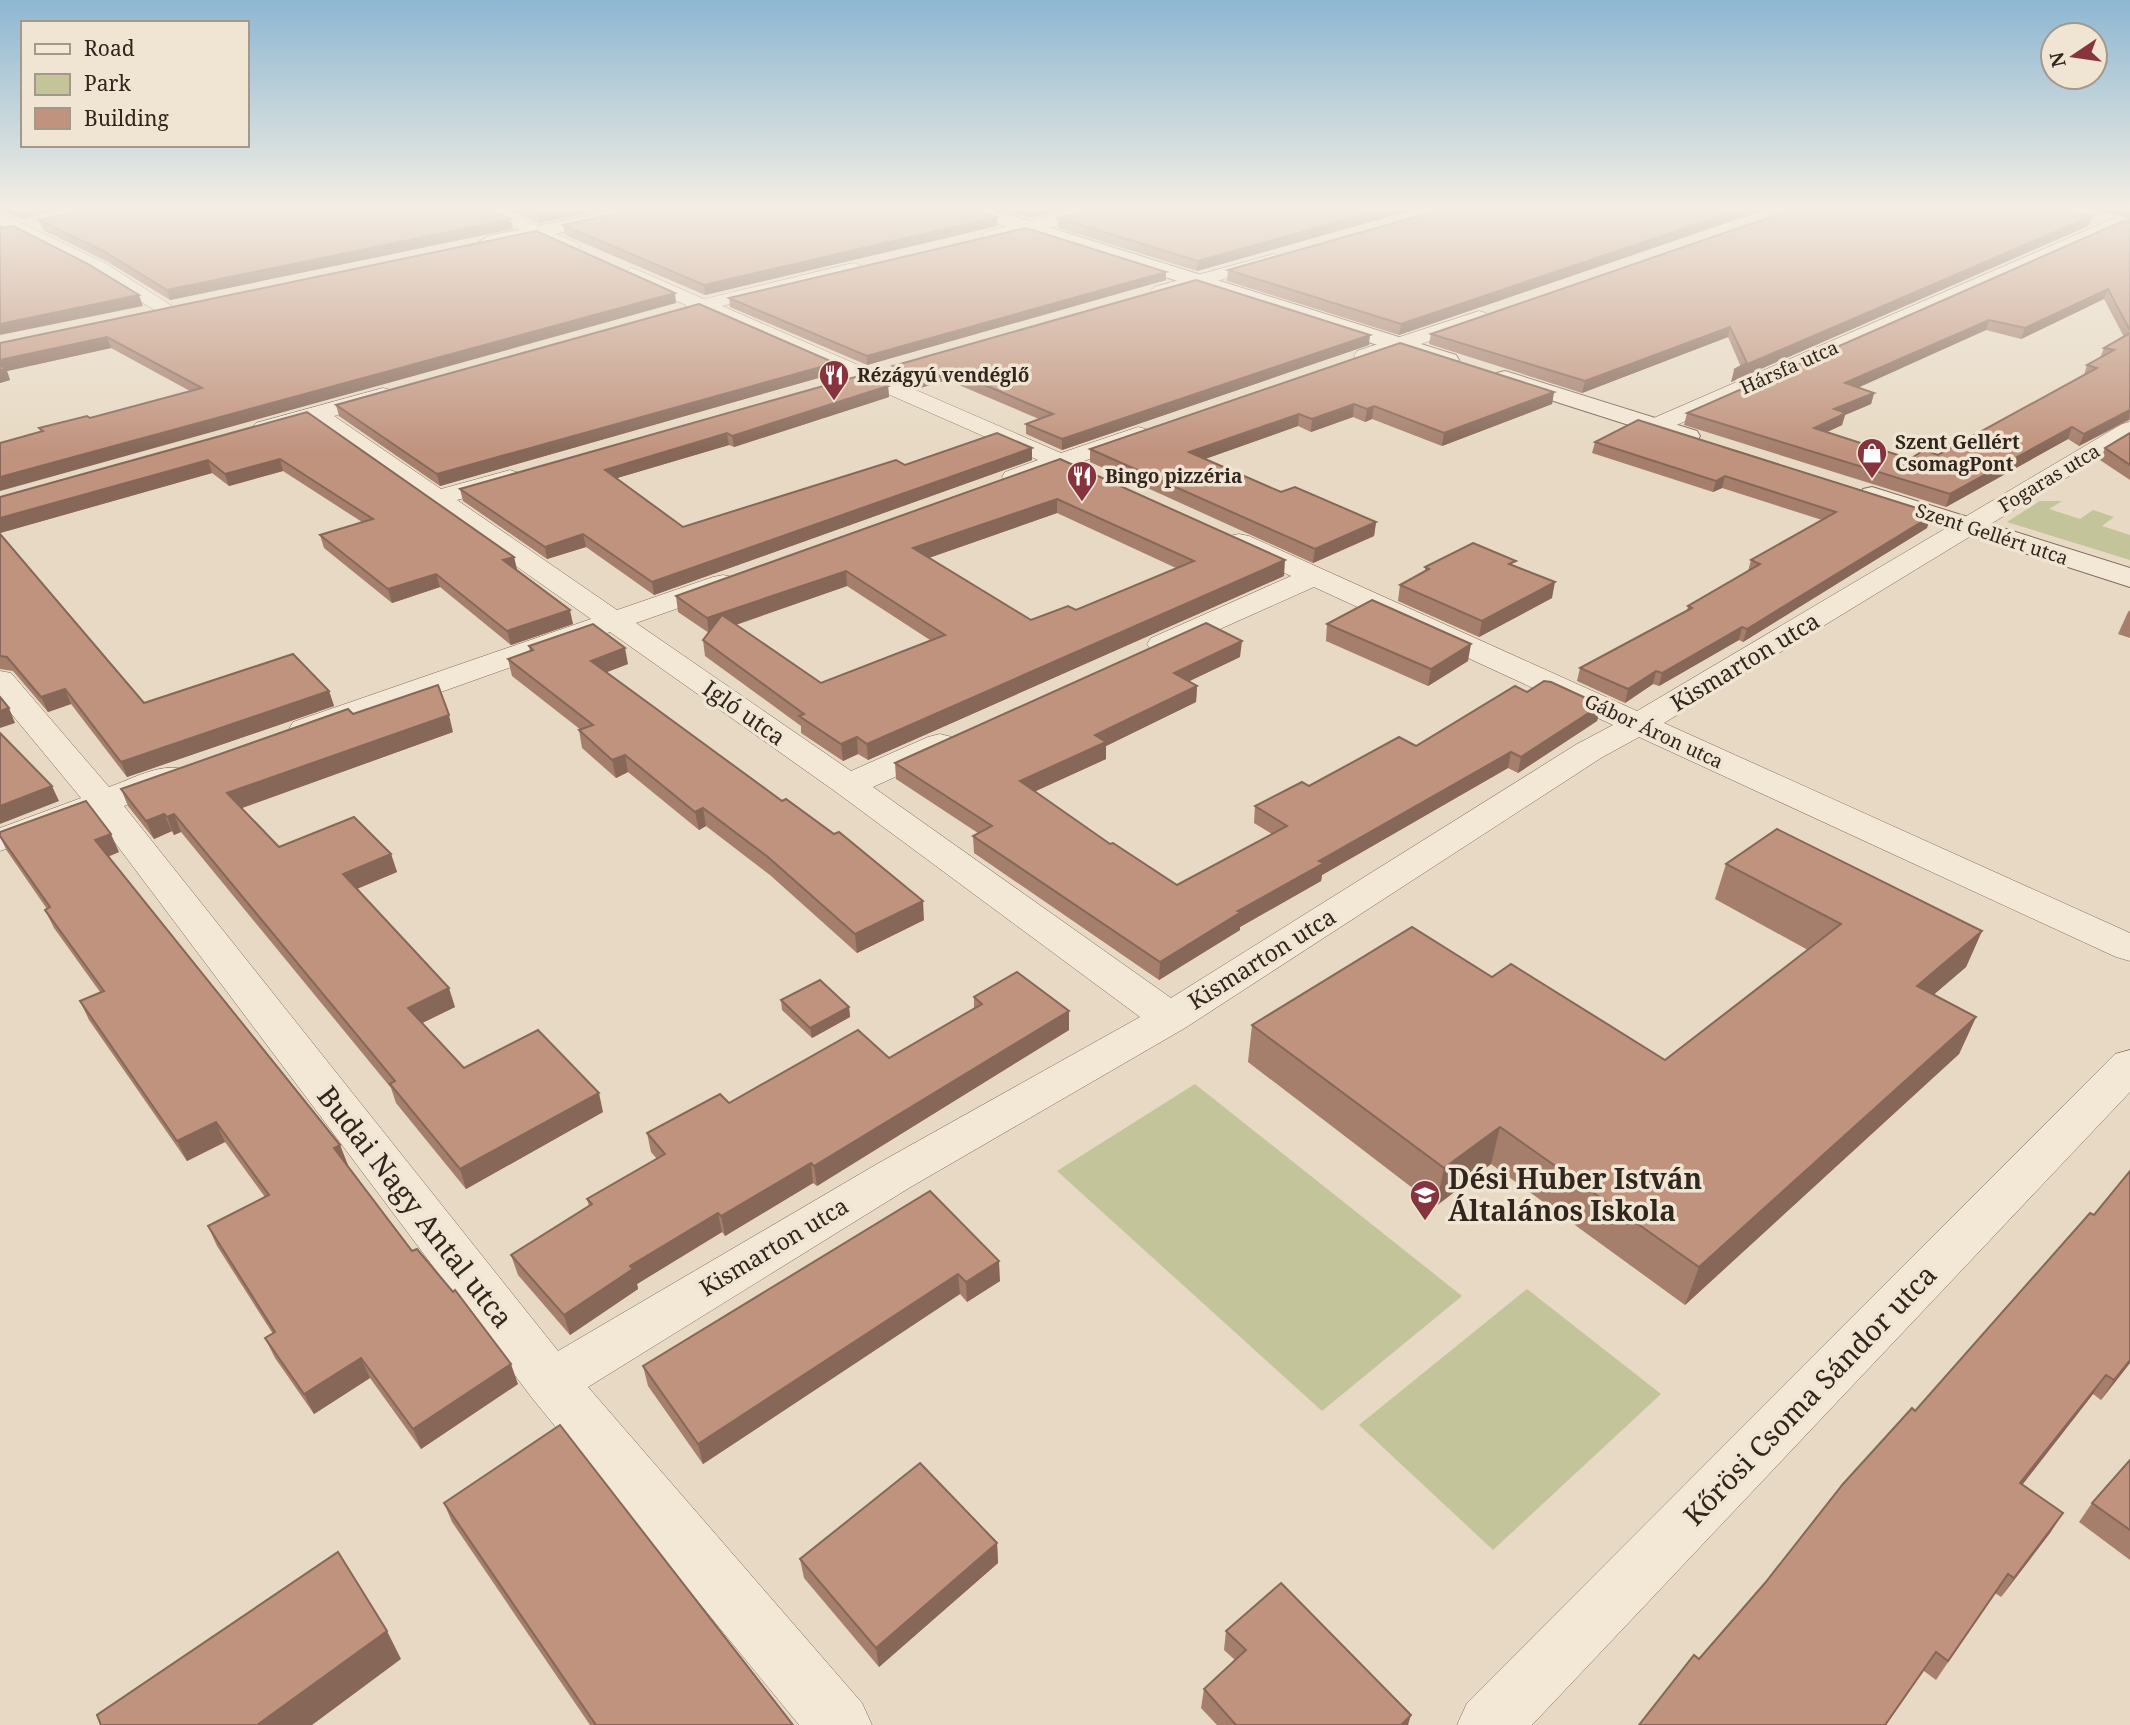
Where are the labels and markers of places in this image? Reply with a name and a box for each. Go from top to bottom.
restaurant icon: Rézágyú vendéglő [817,358,851,402]
place label: Rézágyú vendéglő [857,362,1029,388]
place label: Szent Gellért CsomagPont [1895,429,2020,477]
shop icon: Szent Gellért CsomagPont [1855,436,1889,480]
restaurant icon: Bingo pizzéria [1065,459,1099,503]
place label: Bingo pizzéria [1105,463,1242,489]
place label: Dési Huber István Általános Iskola [1448,1159,1702,1229]
school or university icon: Dési Huber István Általános Iskola [1408,1178,1442,1222]

